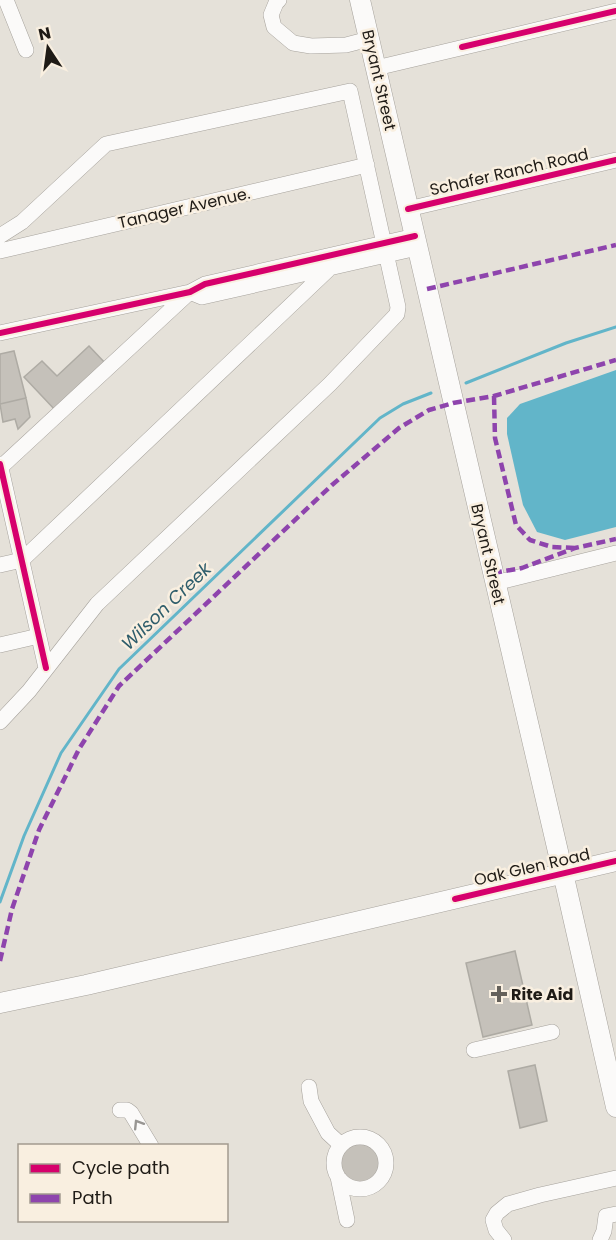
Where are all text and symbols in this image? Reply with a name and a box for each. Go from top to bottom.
north arrow [18,18,78,78]
text: N [36,21,53,46]
street label: Bryant Street [356,27,402,133]
street label: Schafer Ranch Road [427,143,591,201]
street label: Tanager Avenue. [116,182,252,234]
street label: Bryant Street [465,501,511,607]
water label: Wilson Creek [115,556,217,655]
street label: Oak Glen Road [472,842,592,892]
place label: Rite Aid [511,983,573,1006]
marker: Rite Aid [492,987,506,1001]
one-way arrow [134,1120,146,1130]
legend [18,1144,228,1222]
text: Cycle path [72,1155,170,1180]
text: Path [72,1185,113,1210]

